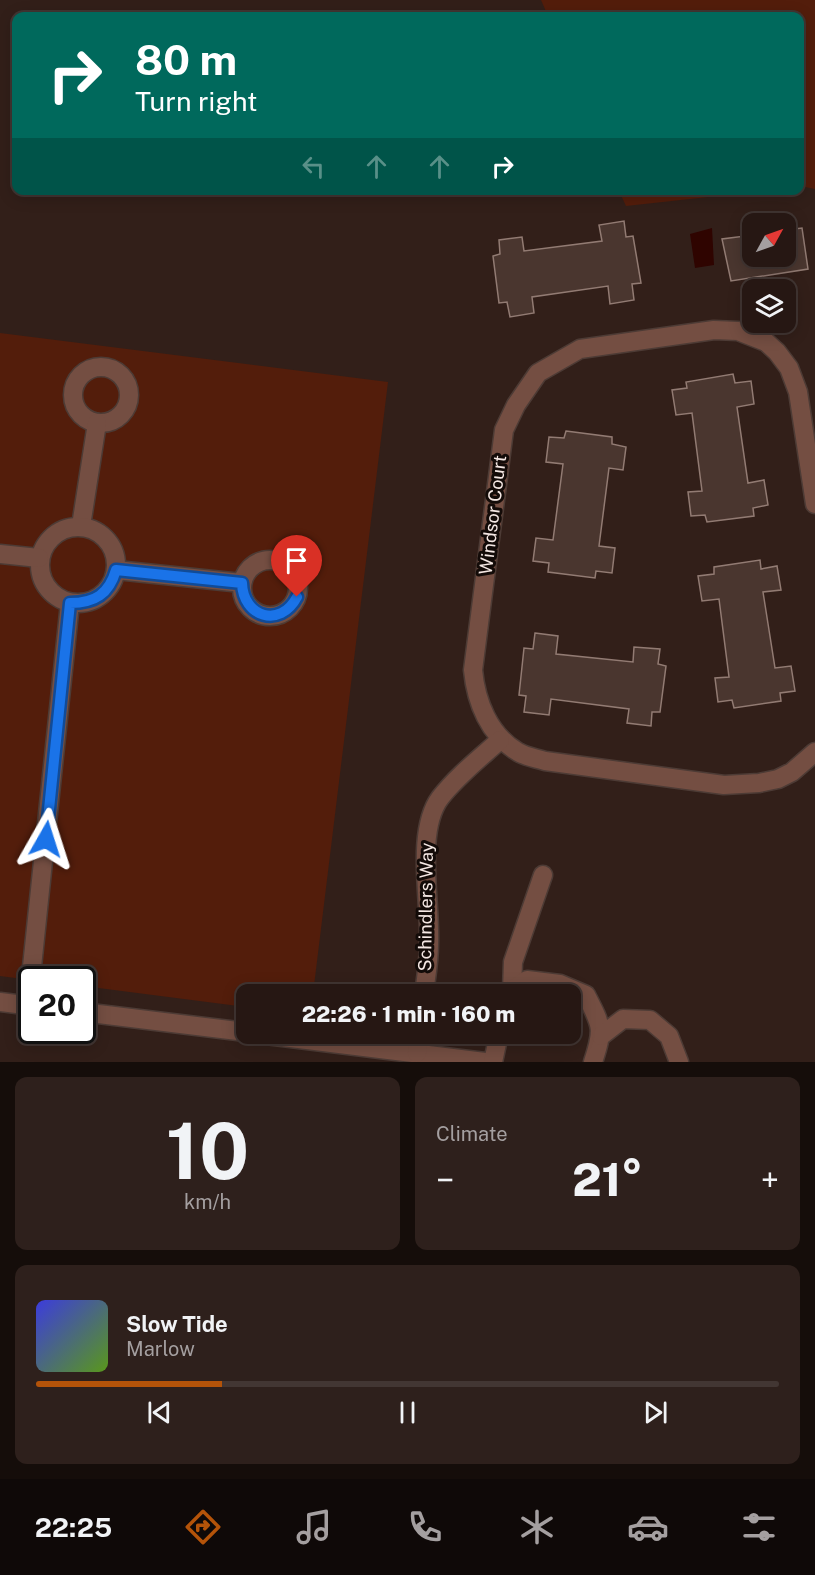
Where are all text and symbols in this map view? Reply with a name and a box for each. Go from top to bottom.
text: 80 m [135,35,237,84]
icon: right [36,36,114,114]
text: Turn right [135,85,258,117]
icon: left [297,150,330,183]
icon: ahead [360,150,393,183]
icon: ahead [423,150,456,183]
icon: right [486,150,519,183]
north arrow [742,213,796,267]
map controls [742,213,796,333]
button: layers [742,279,796,333]
street label: Windsor Court [475,454,510,576]
pin [271,535,322,597]
icon: arrive [280,544,313,577]
position arrow [14,807,78,871]
street label: Schindlers Way [414,842,437,972]
speed limit sign: 20 [18,966,96,1044]
text: 22:26 · 1 min · 160 m [302,1001,515,1027]
text: 10 [166,1105,249,1197]
text: Climate [436,1122,508,1146]
text: 21° [572,1153,643,1206]
text: − [436,1161,454,1199]
text: + [761,1161,779,1199]
text: km/h [184,1190,231,1214]
text: Slow Tide [126,1311,228,1337]
text: Marlow [126,1337,195,1361]
icon: previous [143,1396,176,1429]
icon: pause [391,1396,424,1429]
icon: next [639,1396,672,1429]
icon: directions [182,1506,224,1548]
icon: music [293,1506,335,1548]
icon: phone [404,1506,446,1548]
icon: climate [516,1506,558,1548]
icon: car [627,1506,669,1548]
icon: filters [738,1506,780,1548]
text: 22:25 [35,1511,112,1543]

